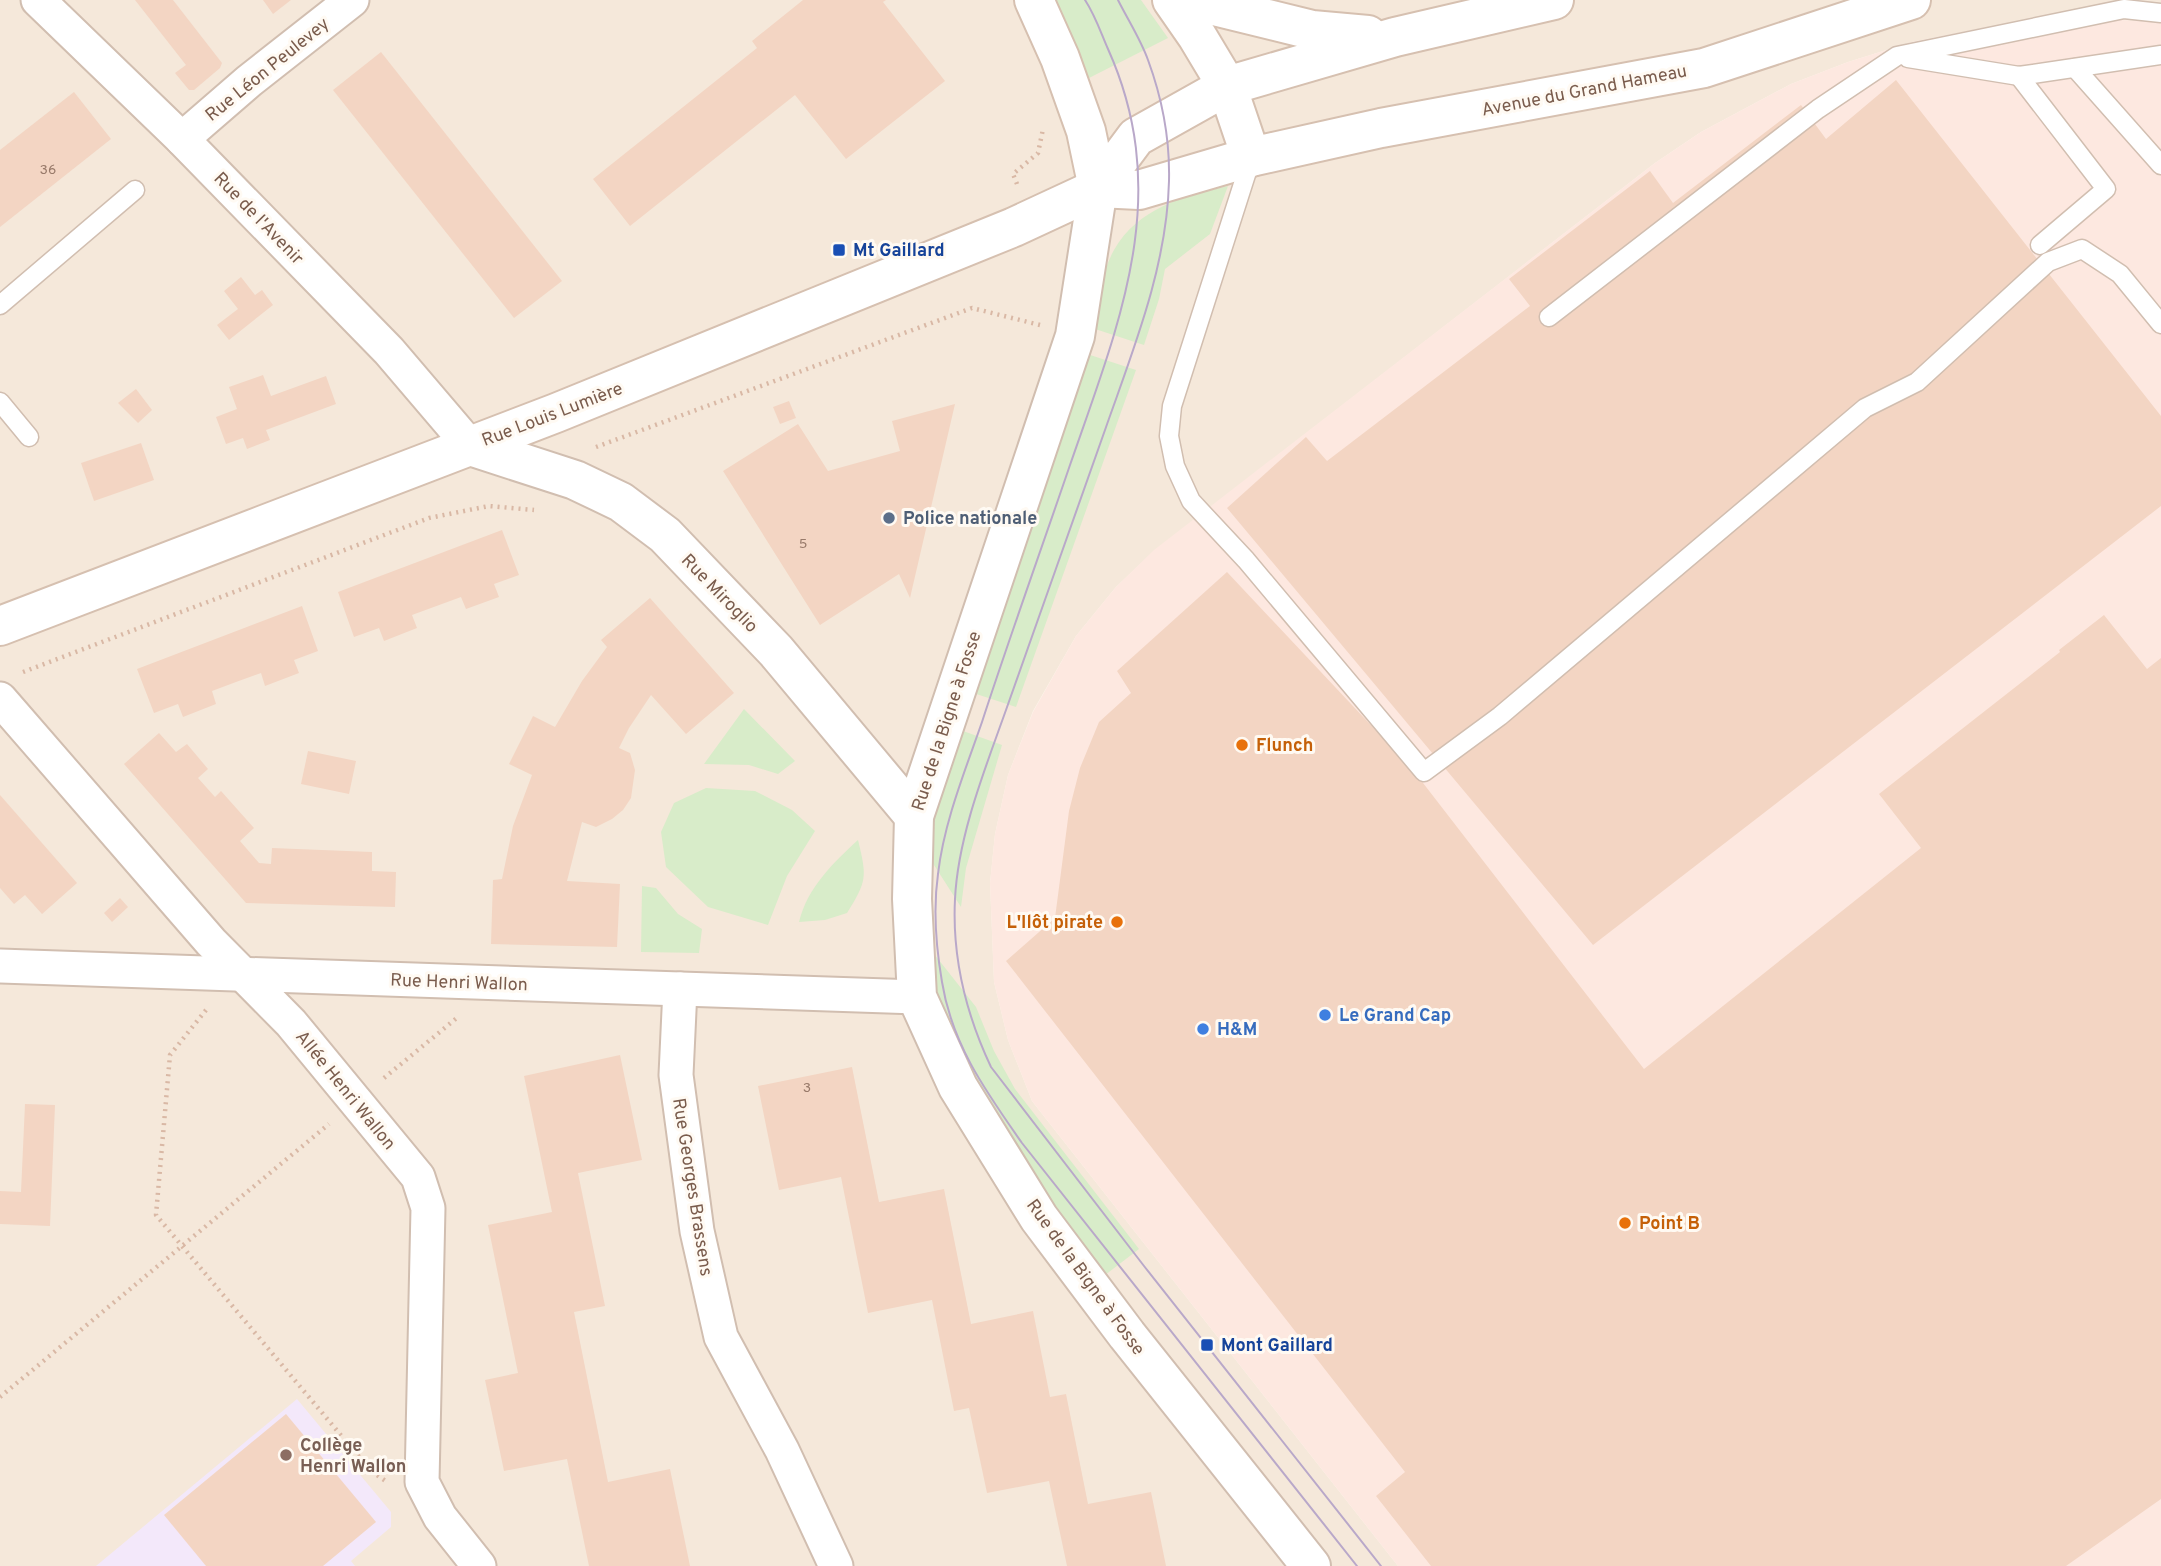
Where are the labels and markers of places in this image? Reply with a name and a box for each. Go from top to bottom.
place label: Mt Gaillard [853,240,945,263]
marker: Mt Gaillard [831,242,847,258]
place label: Police nationale [903,508,1037,531]
marker: Police nationale [881,510,897,526]
place label: Flunch [1256,735,1313,758]
marker: Flunch [1234,737,1250,753]
place label: L'Ilôt pirate [1007,912,1103,935]
marker: L'Ilôt pirate [1109,914,1125,930]
place label: Le Grand Cap [1339,1005,1451,1028]
marker: Le Grand Cap [1317,1007,1333,1023]
place label: H&M [1217,1019,1257,1042]
marker: H&M [1195,1021,1211,1037]
place label: Point B [1639,1213,1700,1236]
marker: Point B [1617,1215,1633,1231]
place label: Mont Gaillard [1221,1335,1333,1358]
marker: Mont Gaillard [1199,1337,1215,1353]
place label: Collège Henri Wallon [300,1435,407,1479]
marker: Collège Henri Wallon [278,1447,294,1463]

